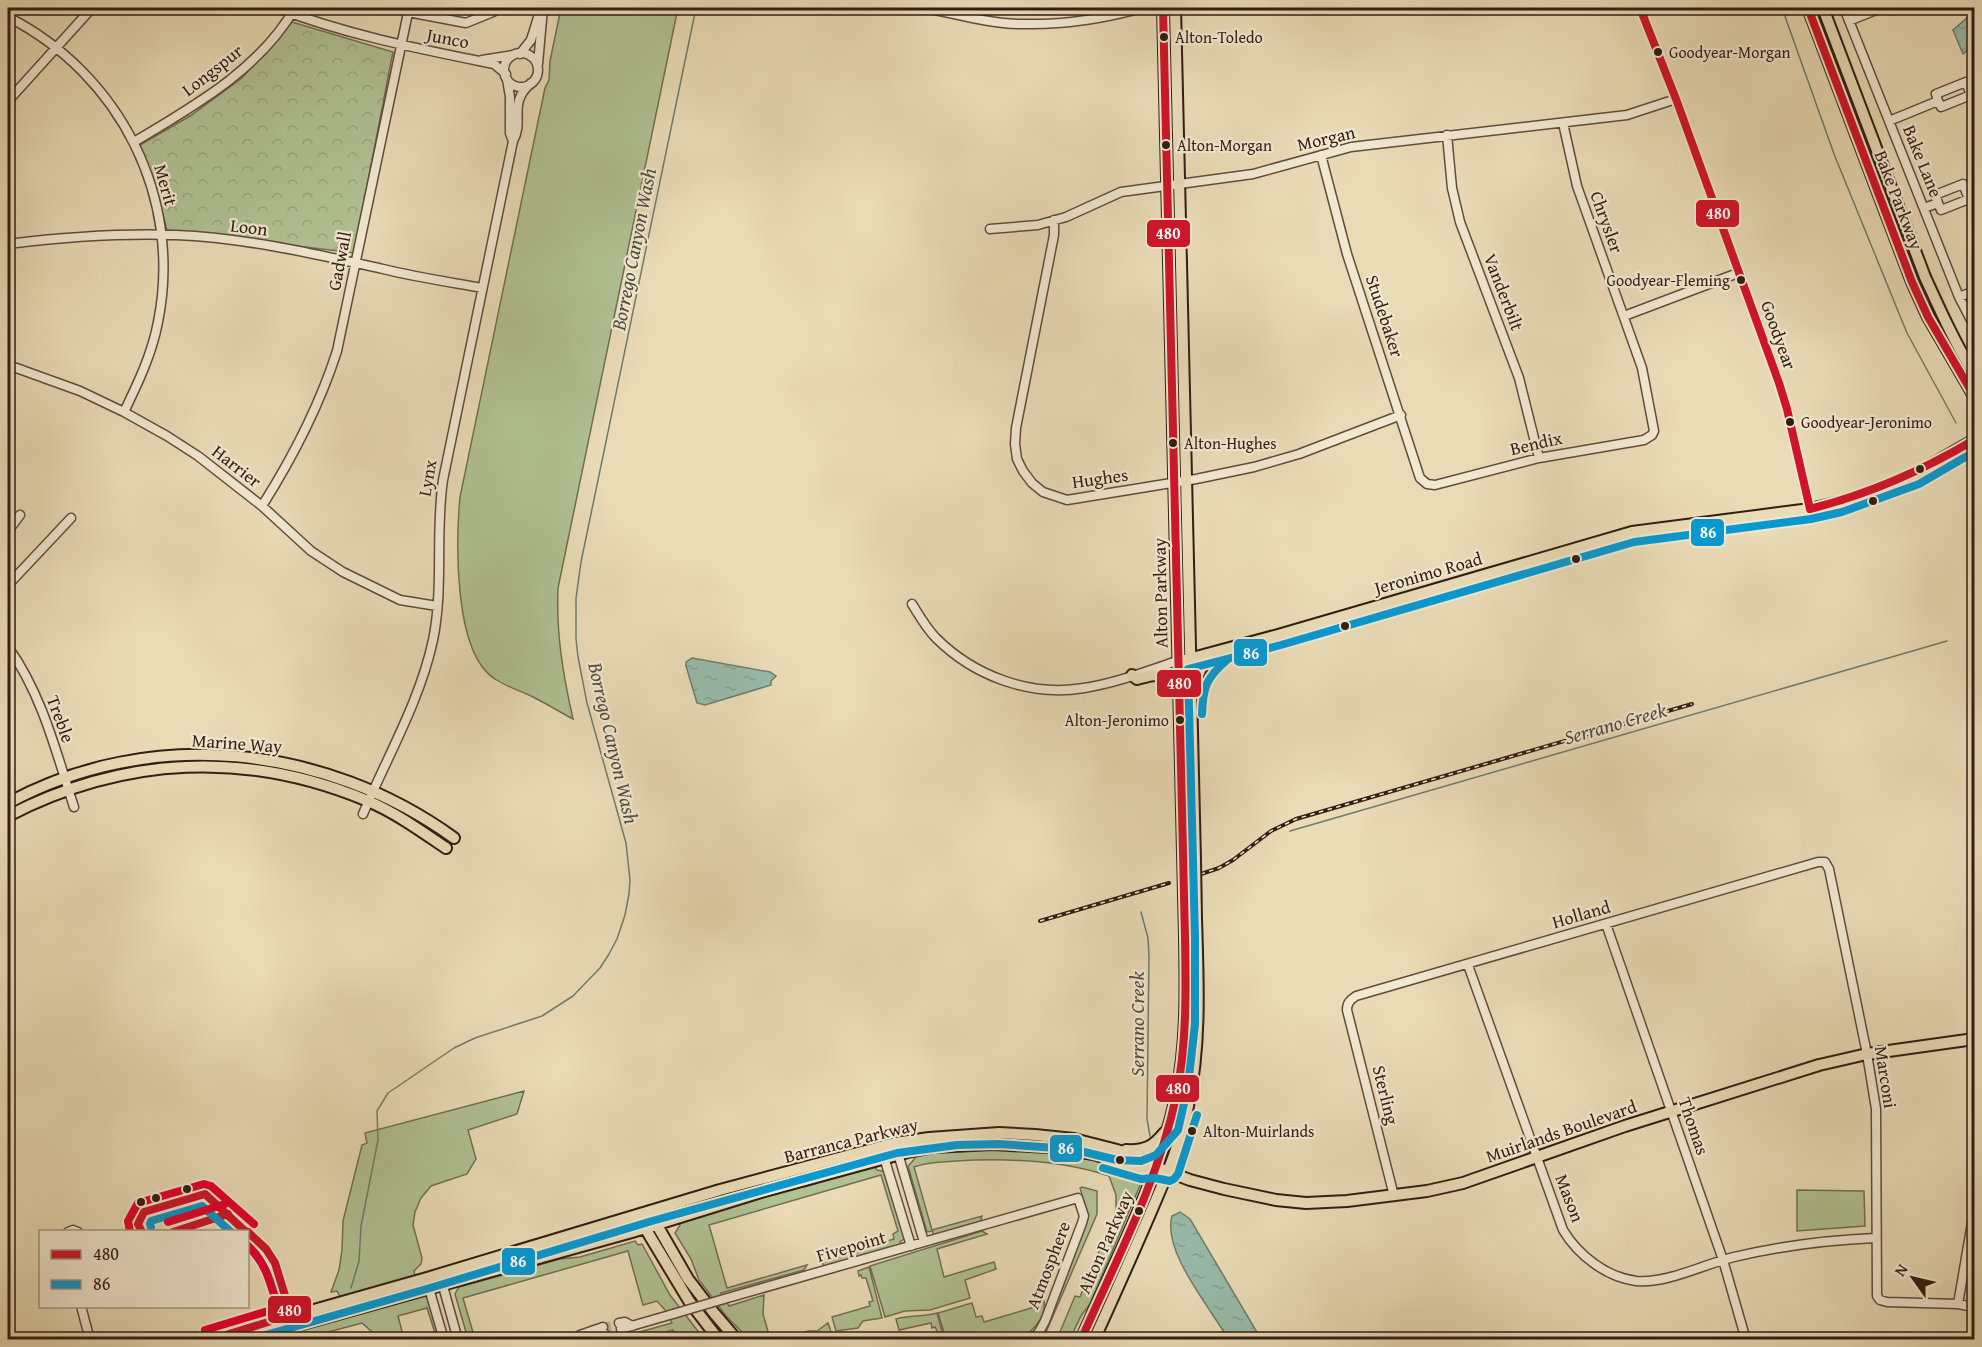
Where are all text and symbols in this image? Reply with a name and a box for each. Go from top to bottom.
street label: Junco [423,20,472,55]
place label: Alton-Toledo [1175,25,1263,49]
marker: Alton-Toledo [1158,31,1170,43]
street label: Longspur [176,37,249,103]
place label: Goodyear-Morgan [1669,40,1791,64]
marker: Goodyear-Morgan [1652,46,1664,58]
street label: Morgan [1294,118,1358,158]
street label: Bake Lane [1896,121,1950,201]
place label: Alton-Morgan [1177,133,1272,157]
marker: Alton-Morgan [1160,139,1172,151]
street label: Bake Parkway [1868,146,1930,254]
street label: Merit [147,161,185,210]
water label: Borrego Canyon Wash [603,165,663,334]
street label: Chrysler [1583,187,1631,257]
line badge: 480 [1695,199,1740,228]
text: 480 [1706,201,1730,225]
street label: Loon [229,211,269,243]
line badge: 480 [1146,219,1191,248]
text: 480 [1156,221,1180,245]
street label: Gadwall [320,229,358,293]
street label: Vanderbilt [1477,250,1531,335]
place label: Goodyear-Fleming [1607,268,1730,292]
street label: Studebaker [1359,271,1411,361]
marker: Goodyear-Fleming [1735,274,1747,286]
street label: Goodyear [1754,297,1804,374]
place label: Goodyear-Jeronimo [1801,410,1932,434]
marker: Goodyear-Jeronimo [1784,416,1796,428]
street label: Bendix [1507,424,1565,462]
place label: Alton-Hughes [1184,431,1277,455]
marker: Alton-Hughes [1167,437,1179,449]
street label: Harrier [207,438,268,494]
street label: Lynx [410,457,444,499]
street label: Hughes [1070,461,1130,495]
unlabelled marker [1914,463,1926,475]
unlabelled marker [1867,495,1879,507]
line badge: 86 [1690,518,1725,547]
text: 86 [1700,520,1716,544]
street label: Alton Parkway [1146,538,1174,648]
street label: Jeronimo Road [1369,545,1486,602]
unlabelled marker [1570,553,1582,565]
unlabelled marker [1339,620,1351,632]
line badge: 86 [1233,638,1268,667]
text: 86 [1243,641,1259,665]
water label: Borrego Canyon Wash [581,658,647,827]
line badge: 480 [1156,669,1202,698]
text: 480 [1167,671,1191,695]
street label: Treble [40,692,82,746]
water label: Serrano Creek [1560,694,1670,751]
place label: Alton-Jeronimo [1065,708,1169,732]
marker: Alton-Jeronimo [1174,714,1186,726]
street label: Marine Way [191,726,283,760]
street label: Holland [1549,893,1614,935]
water label: Serrano Creek [1122,970,1151,1077]
street label: Marconi [1868,1044,1904,1110]
street label: Sterling [1366,1063,1406,1127]
line badge: 480 [1155,1074,1200,1103]
text: 480 [1166,1076,1190,1100]
street label: Muirlands Boulevard [1482,1092,1640,1169]
street label: Thomas [1672,1093,1716,1159]
street label: Barranca Parkway [781,1110,921,1170]
place label: Alton-Muirlands [1203,1119,1314,1143]
marker: Alton-Muirlands [1186,1125,1198,1137]
line badge: 86 [1049,1134,1083,1163]
text: 86 [1058,1136,1074,1160]
unlabelled marker [1114,1154,1126,1166]
street label: Mason [1548,1170,1592,1226]
unlabelled marker [181,1183,193,1195]
street label: Alton Parkway [1070,1186,1140,1298]
unlabelled marker [150,1192,162,1204]
unlabelled marker [135,1196,147,1208]
unlabelled marker [1133,1205,1145,1217]
street label: Atmosphere [1019,1217,1077,1313]
street label: Fivepoint [813,1223,890,1269]
legend [39,1230,249,1308]
text: 480 [93,1240,119,1267]
line badge: 86 [501,1247,536,1276]
north arrow [1883,1248,1943,1308]
text: 86 [510,1249,526,1273]
text: N [1888,1258,1914,1281]
text: 86 [93,1270,110,1297]
line badge: 480 [267,1295,312,1324]
text: 480 [277,1298,301,1322]

